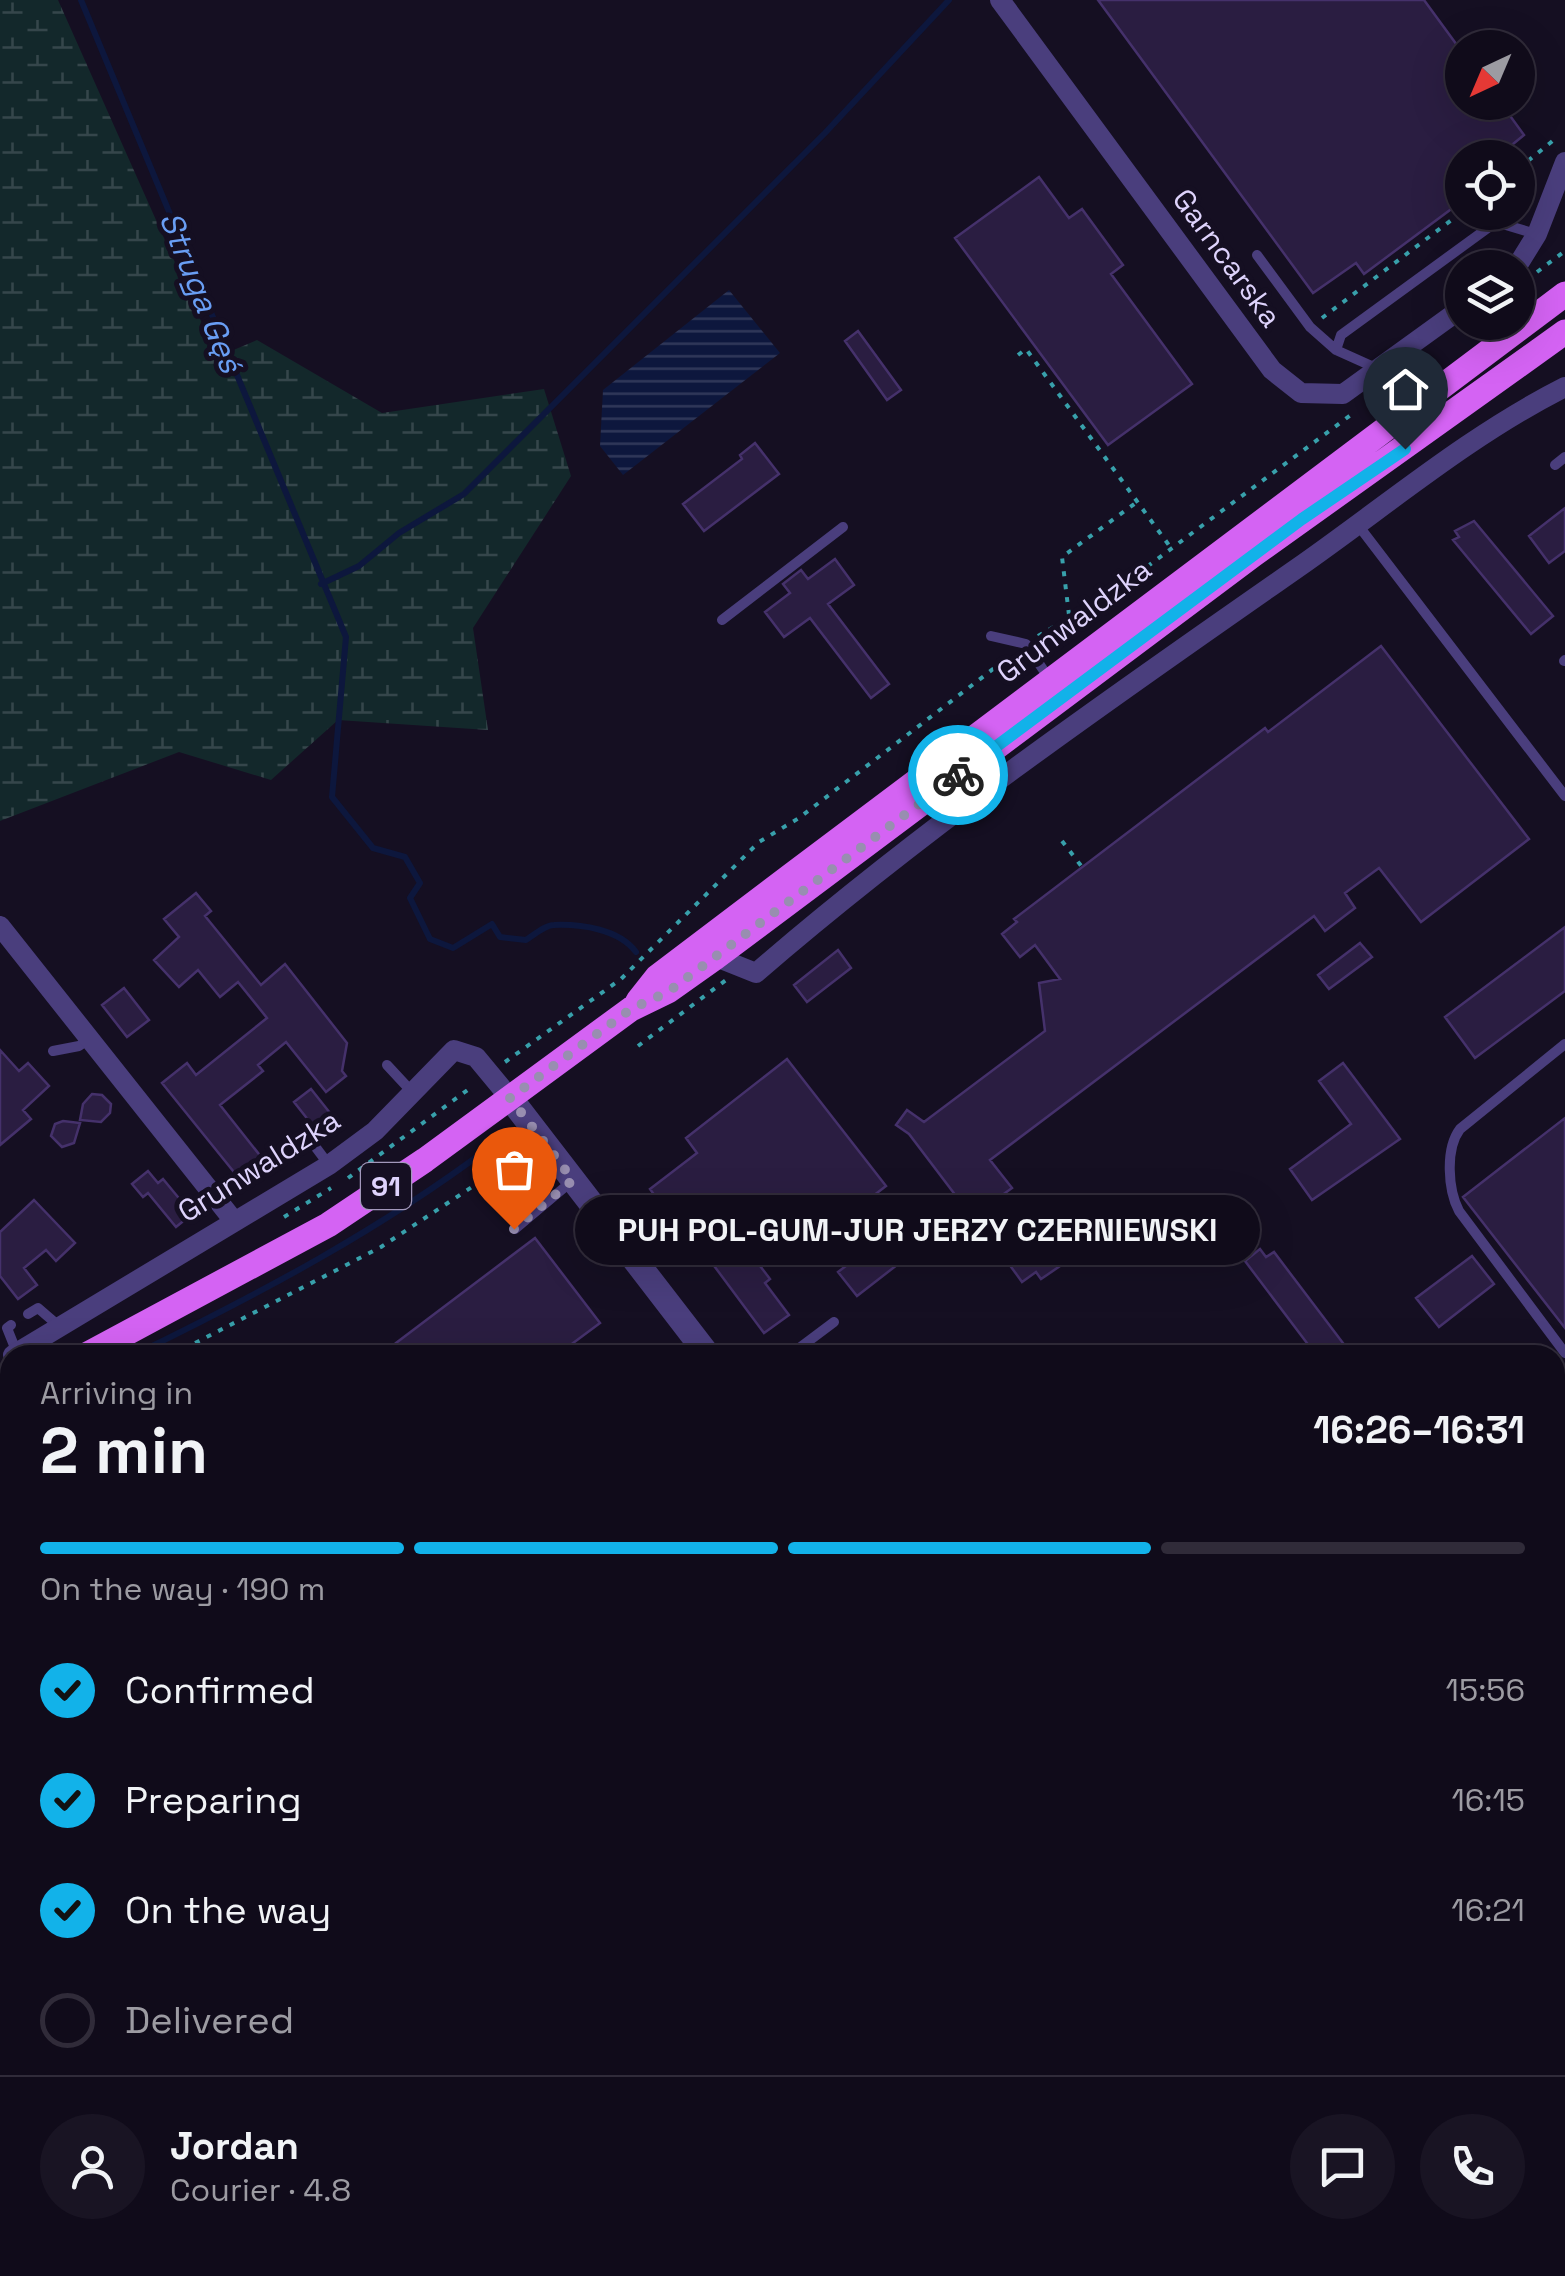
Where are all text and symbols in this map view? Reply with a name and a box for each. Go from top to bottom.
north arrow [1445,30,1535,120]
map controls [1445,30,1535,340]
button: locate [1445,140,1535,230]
street label: Garncarska [1164,181,1291,335]
water label: Struga Gęś [151,206,252,379]
button: layers [1445,250,1535,340]
pin [1363,347,1448,450]
icon: home [1378,362,1433,417]
street label: Grunwaldzka [988,550,1159,692]
courier [908,725,1008,825]
icon: bike [931,748,986,803]
street label: Grunwaldzka [170,1100,347,1231]
pin [472,1127,557,1230]
icon: bag [487,1142,542,1197]
road number: 91 [361,1163,411,1209]
callout: PUH POL-GUM-JUR JERZY CZERNIEWSKI [574,1194,1259,1264]
text: PUH POL-GUM-JUR JERZY CZERNIEWSKI [618,1210,1217,1250]
text: Arriving in [40,1373,193,1413]
text: 16:26–16:31 [1313,1406,1525,1454]
text: 2 min [40,1409,208,1492]
text: On the way · 190 m [40,1569,325,1609]
icon: check [40,1663,95,1718]
text: Confirmed [125,1666,315,1714]
text: 15:56 [1446,1670,1525,1710]
icon: check [40,1773,95,1828]
text: Preparing [125,1776,302,1824]
text: 16:15 [1451,1780,1525,1820]
icon: check [40,1883,95,1938]
text: On the way [125,1886,331,1934]
text: 16:21 [1451,1890,1525,1930]
text: Delivered [125,1996,294,2044]
button: person [40,2114,145,2219]
button: chat [1290,2114,1395,2219]
button: phone [1420,2114,1525,2219]
text: Jordan [170,2122,299,2170]
text: Courier · 4.8 [170,2170,351,2210]

